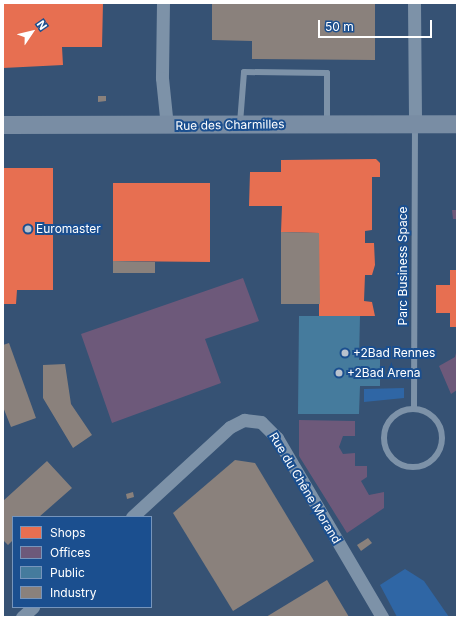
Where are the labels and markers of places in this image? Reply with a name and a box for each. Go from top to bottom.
place label: Euromaster [36,222,101,236]
marker: Euromaster [23,224,33,234]
place label: +2Bad Rennes [353,346,435,360]
marker: +2Bad Rennes [340,348,350,358]
place label: +2Bad Arena [347,366,421,380]
marker: +2Bad Arena [334,368,344,378]

